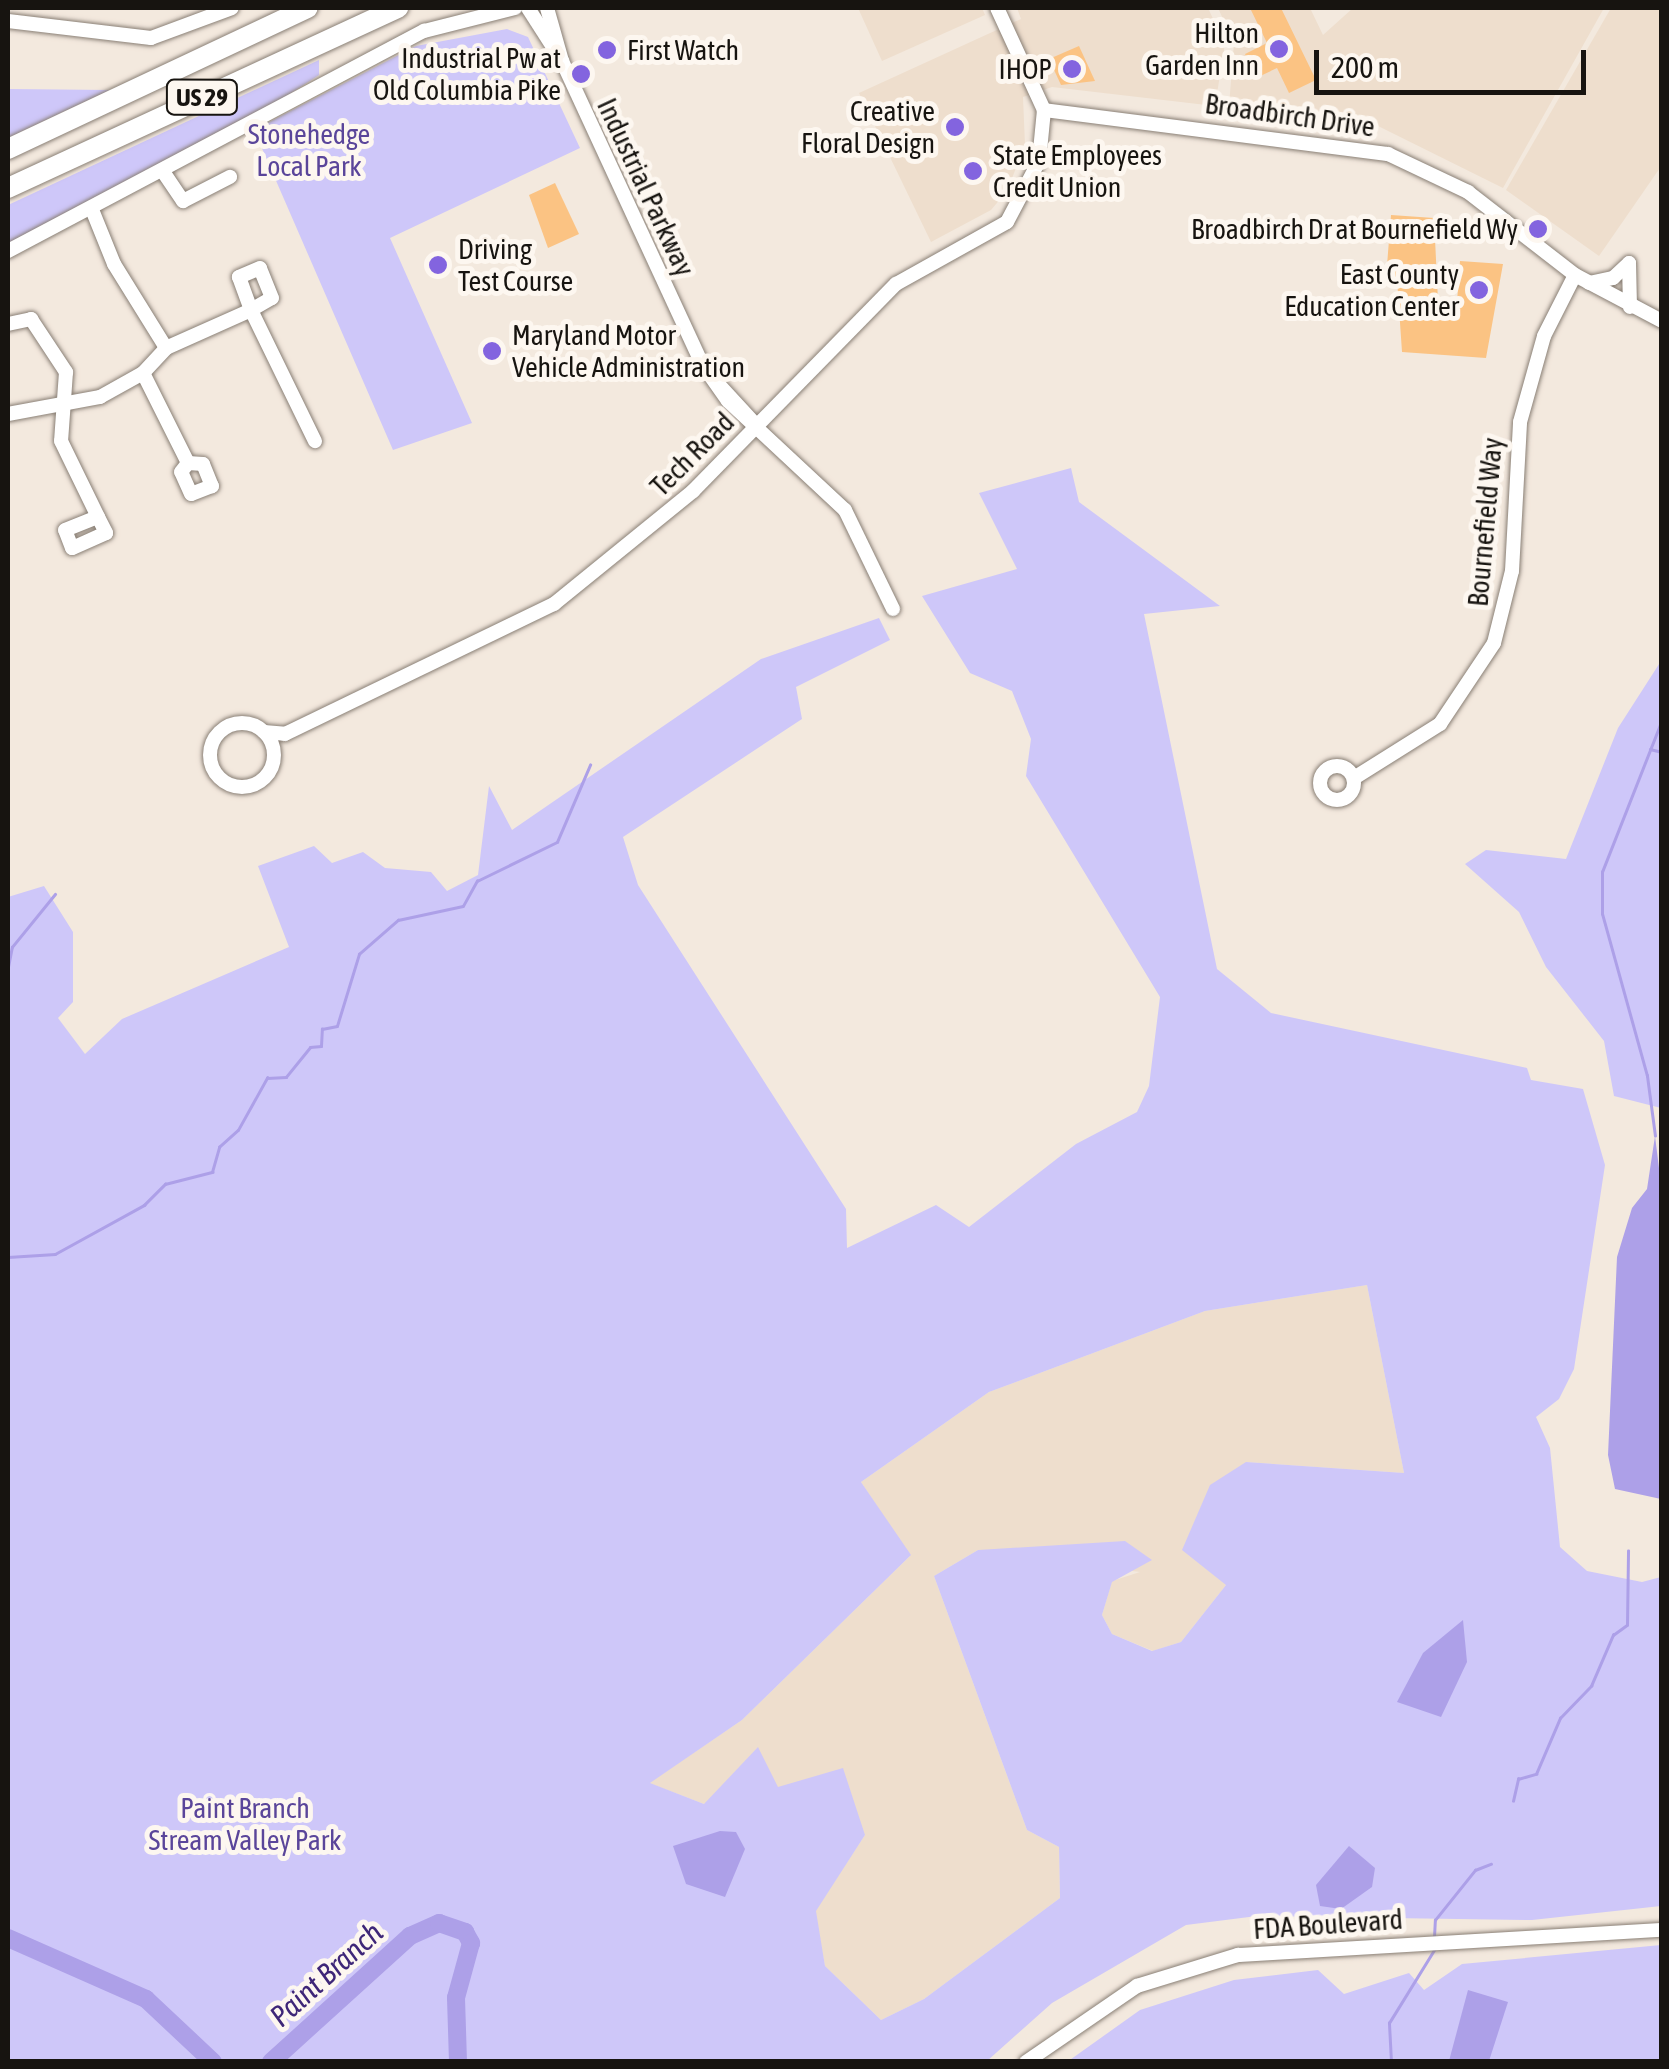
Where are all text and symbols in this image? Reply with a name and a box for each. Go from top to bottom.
place label: Hilton Garden Inn [1145,16,1259,82]
scale bar [1319,30,1592,92]
place label: First Watch [627,33,739,67]
marker: Hilton Garden Inn [1268,38,1290,60]
marker: First Watch [596,39,618,61]
place label: Industrial Pw at Old Columbia Pike [373,41,561,107]
text: 200 m [1331,50,1399,84]
place label: IHOP [999,52,1052,86]
marker: IHOP [1061,58,1083,80]
marker: Industrial Pw at Old Columbia Pike [570,63,592,85]
road number: US 29 [164,77,240,117]
street label: Broadbirch Drive [1203,86,1377,144]
street label: Industrial Parkway [590,93,702,281]
place label: Creative Floral Design [801,94,935,160]
marker: Creative Floral Design [944,116,966,138]
park label: Stonehedge Local Park [248,117,370,183]
place label: State Employees Credit Union [993,138,1162,204]
marker: State Employees Credit Union [962,160,984,182]
place label: Broadbirch Dr at Bournefield Wy [1191,212,1518,246]
marker: Broadbirch Dr at Bournefield Wy [1527,218,1549,240]
place label: Driving Test Course [458,232,573,298]
marker: Driving Test Course [427,254,449,276]
place label: East County Education Center [1284,257,1459,323]
marker: East County Education Center [1468,279,1490,301]
place label: Maryland Motor Vehicle Administration [512,318,745,384]
marker: Maryland Motor Vehicle Administration [481,340,503,362]
street label: Tech Road [643,405,741,503]
street label: Bournefield Way [1461,436,1509,608]
park label: Paint Branch Stream Valley Park [149,1791,341,1857]
street label: FDA Boulevard [1252,1902,1404,1946]
water label: Paint Branch [262,1914,390,2034]

